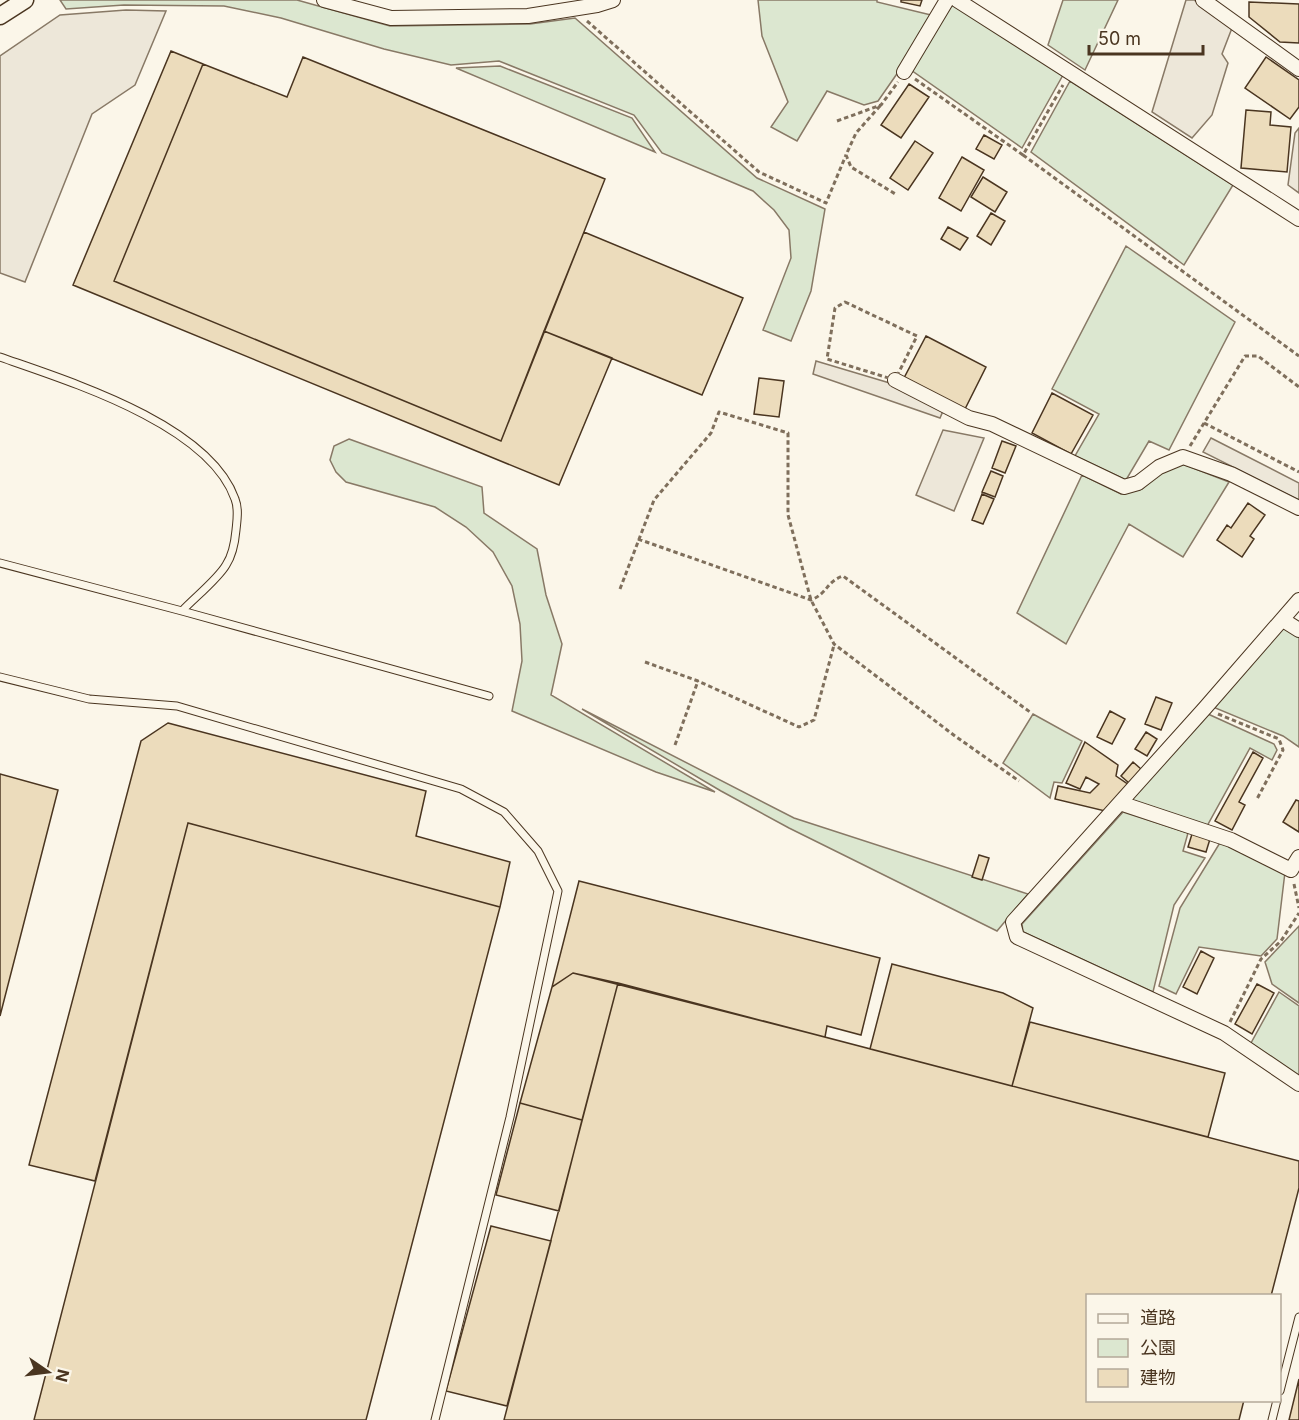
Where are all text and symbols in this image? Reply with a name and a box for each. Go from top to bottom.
scale bar [1089,18,1203,56]
text: 50 m [1098,28,1141,49]
legend [1086,1294,1281,1402]
text: 道路 [1140,1307,1176,1328]
text: 公園 [1140,1337,1176,1358]
north arrow [18,1342,78,1402]
text: N [51,1367,74,1384]
text: 建物 [1140,1367,1176,1388]

